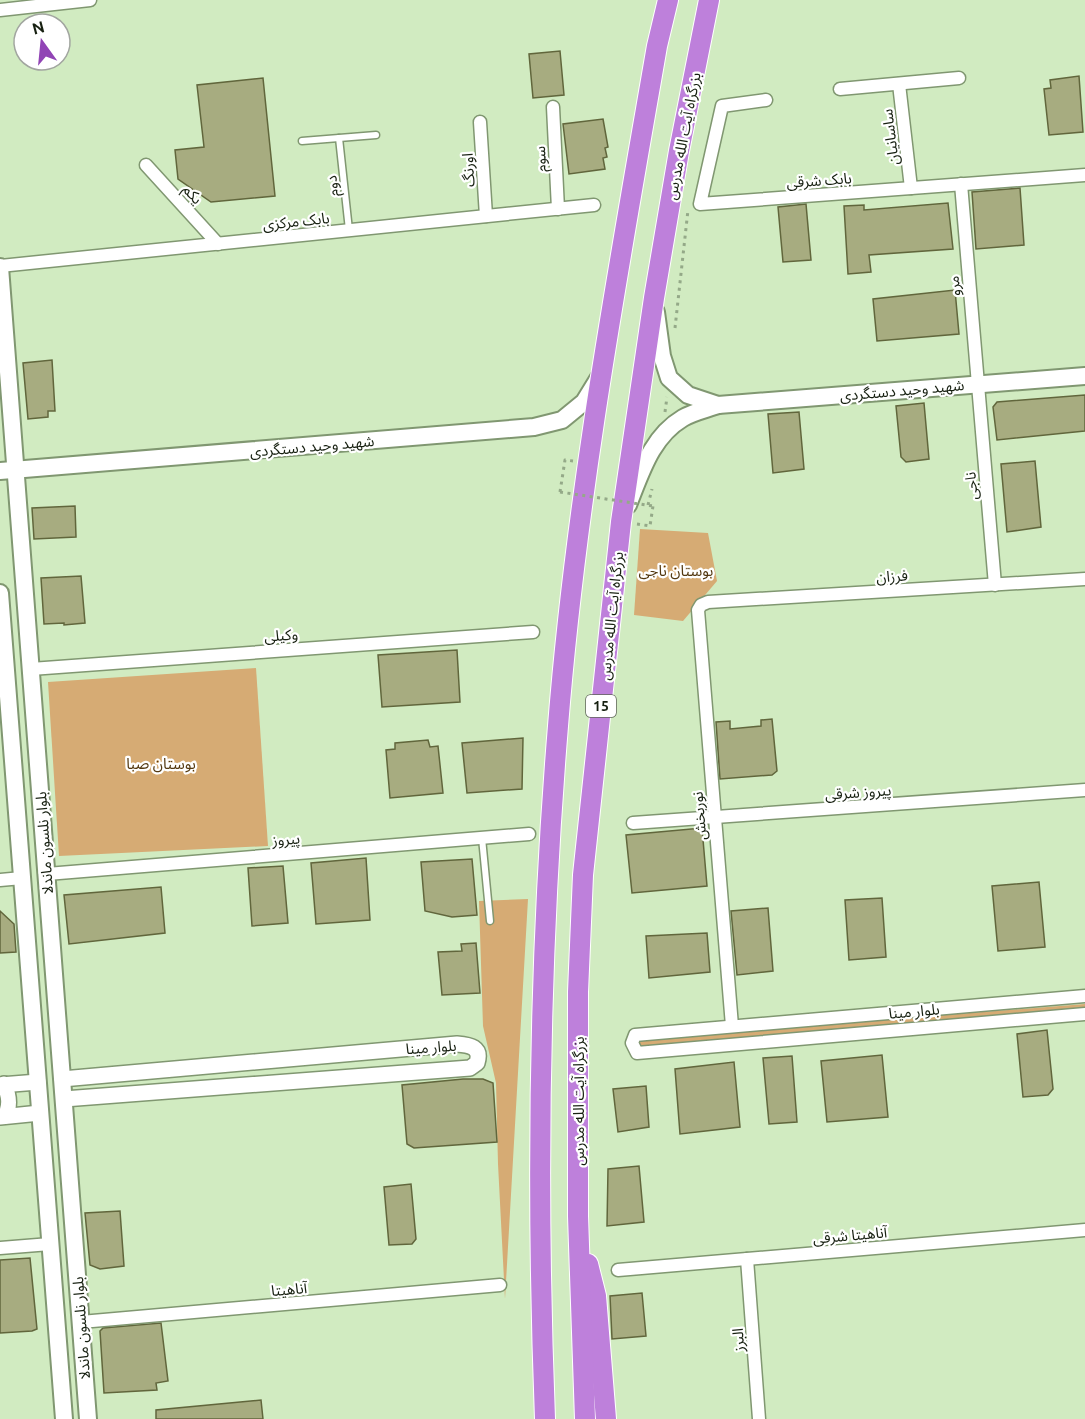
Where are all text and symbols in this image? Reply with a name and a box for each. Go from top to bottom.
north arrow [12,12,72,72]
text: N [30,17,46,38]
street label: بزرگراه آیت الله مدرس [662,71,705,201]
street label: ساسانیان [878,108,903,166]
street label: سوم [531,145,552,172]
street label: اورنگ [459,153,478,187]
street label: بابک شرقی [786,169,852,192]
street label: دوم [322,174,345,197]
street label: یکم [178,181,206,209]
street label: بابک مرکزی [262,209,330,234]
street label: مرو [945,275,964,297]
street label: شهید وحید دستگردی [839,376,965,405]
street label: شهید وحید دستگردی [249,432,375,461]
street label: ناجی [961,471,982,501]
street label: بزرگراه آیت الله مدرس [596,551,627,681]
park label: بوستان ناجی [639,562,713,580]
street label: فرزان [876,566,909,587]
street label: وكيلی [263,625,299,646]
road number: 15 [586,695,616,717]
park label: بوستان صبا [126,755,196,773]
street label: پیروز شرقی [824,781,892,805]
street label: بلوار نلسون ماندلا [32,791,57,895]
street label: نوربخش [688,791,711,841]
street label: پیروز [270,829,301,851]
street label: بلوار مینا [888,1000,940,1023]
street label: بزرگراه آیت الله مدرس [570,1036,588,1166]
street label: بلوار مینا [405,1037,457,1058]
street label: آناهیتا شرقی [812,1223,889,1248]
street label: بلوار نلسون ماندلا [69,1276,94,1380]
street label: آناهیتا [270,1279,308,1299]
street label: البرز [729,1327,748,1354]

